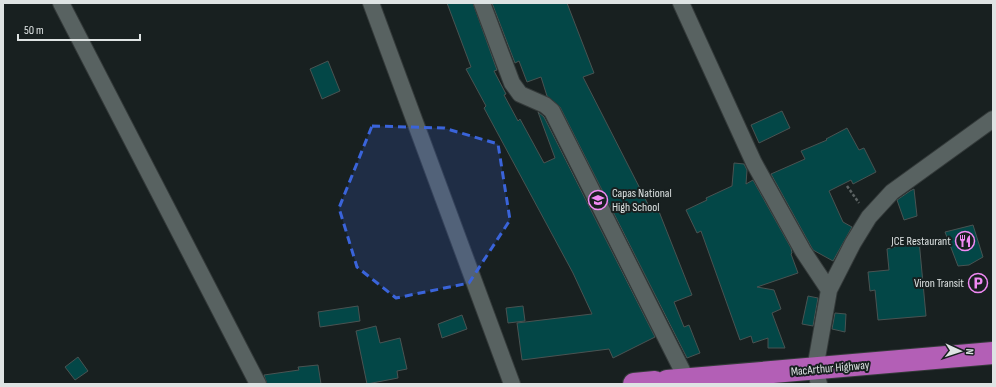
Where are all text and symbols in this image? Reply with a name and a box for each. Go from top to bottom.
scale bar [18,16,140,42]
text: 50 m [24,23,44,38]
place label: Capas National High School [612,186,672,215]
school or university icon: Capas National High School [587,189,609,211]
restaurant icon: JCE Restaurant [954,230,976,252]
place label: JCE Restaurant [890,234,951,249]
parking icon: Viron Transit [967,272,989,294]
place label: Viron Transit [914,276,964,291]
north arrow [940,331,980,371]
text: N [963,348,976,355]
street label: MacArthur Highway [790,358,870,379]

